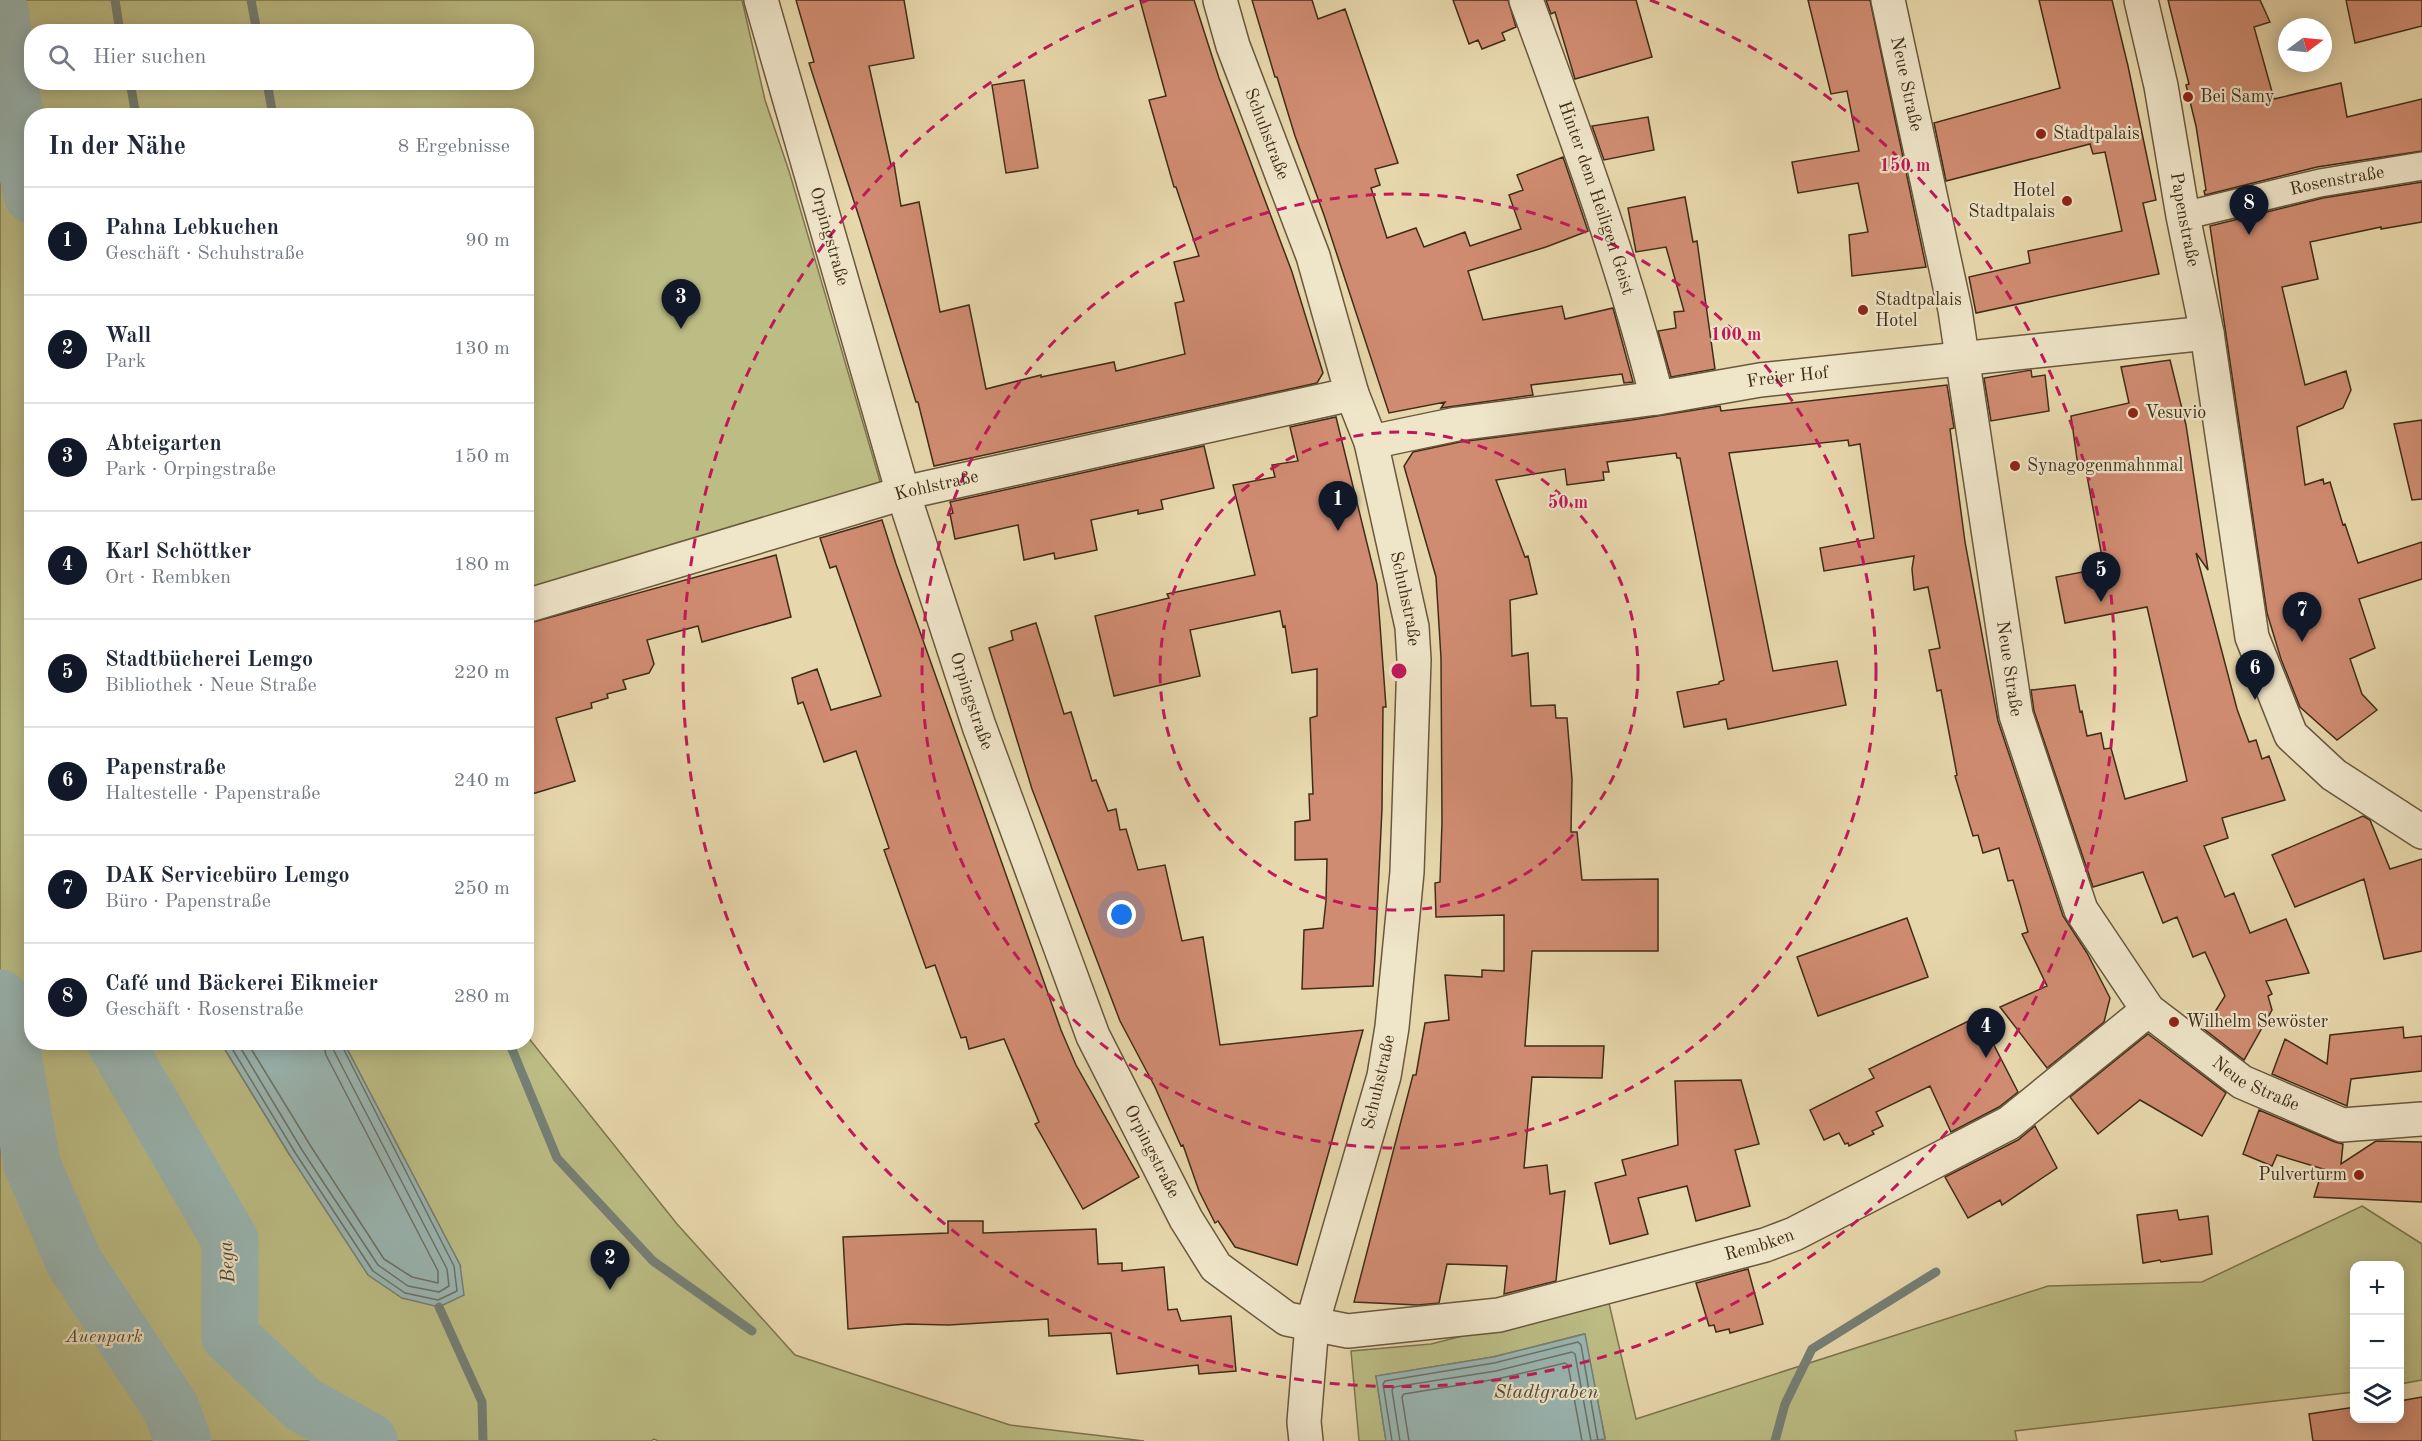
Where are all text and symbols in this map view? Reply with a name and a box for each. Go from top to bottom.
north arrow [2278,18,2332,72]
search box [24,24,534,90]
street label: Neue Straße [1887,35,1925,133]
icon: search [45,41,78,74]
text: Hier suchen [93,46,206,68]
street label: Schuhstraße [1241,86,1292,182]
place label: Bei Samy [2200,88,2275,106]
marker: Bei Samy [2181,90,2195,104]
street label: Hinter dem Heiligen Geist [1555,99,1637,297]
place label: Stadtpalais [2053,125,2140,143]
marker: Stadtpalais [2034,127,2048,141]
text: In der Nähe [48,134,186,160]
text: 8 Ergebnisse [398,137,510,157]
text: 150 m [1880,157,1930,175]
street label: Rosenstraße [2288,163,2386,199]
street label: Papenstraße [2167,171,2202,269]
place label: Hotel Stadtpalais [1968,182,2055,221]
street label: Orpingstraße [806,185,852,288]
pin: 8 [2230,186,2268,235]
marker: Hotel Stadtpalais [2060,194,2074,208]
text: Pahna Lebkuchen [105,217,279,239]
text: 1 [62,231,73,251]
text: 90 m [465,231,510,251]
text: Geschäft · Schuhstraße [105,244,304,264]
pin: 3 [662,280,700,329]
place label: Stadtpalais Hotel [1875,291,1962,330]
marker: Stadtpalais Hotel [1856,303,1870,317]
text: Wall [105,325,151,347]
text: 100 m [1711,326,1761,344]
text: 2 [62,339,73,359]
text: 130 m [454,339,510,359]
text: Park [105,352,146,372]
street label: Freier Hof [1745,364,1831,391]
place label: Vesuvio [2145,404,2206,422]
marker: Vesuvio [2126,406,2140,420]
text: Abteigarten [105,433,222,455]
text: 3 [62,447,73,467]
text: 150 m [454,447,510,467]
place label: Synagogenmahnmal [2027,457,2184,475]
marker: Synagogenmahnmal [2008,459,2022,473]
text: Park · Orpingstraße [105,460,276,480]
street label: Kohlstraße [892,468,980,504]
pin: 1 [1318,482,1358,531]
text: 50 m [1548,494,1588,512]
text: Karl Schöttker [105,541,251,563]
street label: Schuhstraße [1386,550,1422,647]
pin: 5 [2082,552,2120,602]
text: 4 [62,555,73,575]
text: 180 m [454,555,510,575]
text: Ort · Rembken [105,568,231,588]
pin: 7 [2282,592,2322,642]
street label: Neue Straße [1993,620,2025,718]
text: Stadtbücherei Lemgo [105,649,313,671]
street label: Orpingstraße [947,650,996,752]
pin: 6 [2236,650,2274,700]
centre of rings [1389,661,1409,681]
text: 5 [62,663,73,683]
text: 220 m [454,663,510,683]
text: Bibliothek · Neue Straße [105,676,317,696]
text: Papenstraße [105,757,226,779]
text: 6 [62,771,73,791]
text: 240 m [454,771,510,791]
text: Haltestelle · Papenstraße [105,784,320,804]
text: DAK Servicebüro Lemgo [105,865,350,887]
text: 7 [62,879,73,899]
text: 250 m [454,879,510,899]
text: Büro · Papenstraße [105,892,271,912]
your location [1107,900,1136,929]
text: Café und Bäckerei Eikmeier [105,973,378,995]
text: 8 [62,987,73,1007]
text: 280 m [454,987,510,1007]
text: Geschäft · Rosenstraße [105,1000,304,1020]
pin: 4 [1966,1008,2006,1058]
place label: Wilhelm Sewöster [2186,1013,2329,1031]
marker: Wilhelm Sewöster [2167,1015,2181,1029]
street label: Schuhstraße [1359,1033,1399,1131]
street label: Neue Straße [2208,1053,2302,1114]
street label: Orpingstraße [1121,1102,1183,1201]
place label: Pulverturm [2258,1166,2347,1184]
marker: Pulverturm [2352,1168,2366,1182]
street label: Rembken [1723,1226,1797,1264]
water label: Bega [217,1240,240,1285]
pin: 2 [590,1240,630,1290]
map controls [2350,1261,2404,1423]
button: + [2350,1261,2404,1315]
button: − [2350,1315,2404,1369]
park label: Auenpark [64,1328,143,1346]
button: layers [2350,1369,2404,1423]
water label: Stadtgraben [1494,1383,1598,1403]

